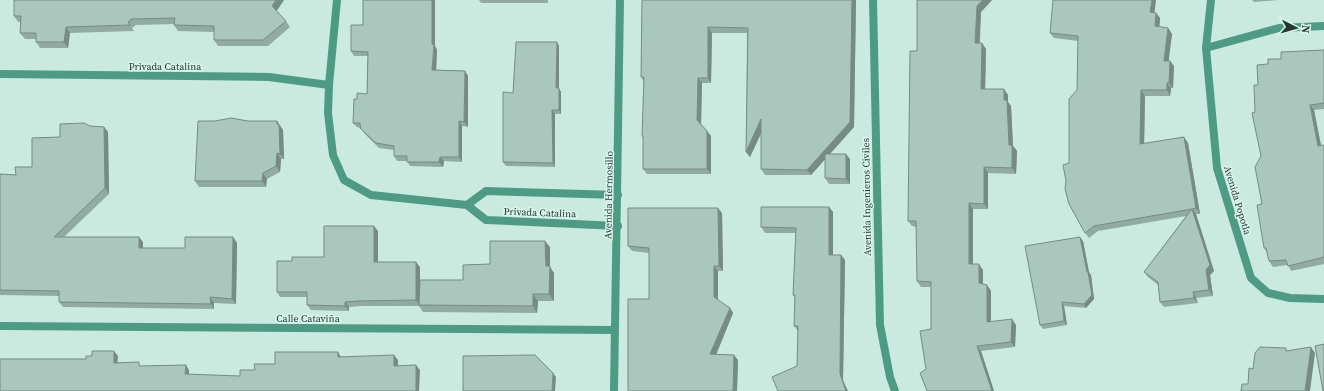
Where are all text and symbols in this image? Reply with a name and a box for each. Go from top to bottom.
north arrow [1276,8,1316,48]
text: N [1298,24,1313,34]
street label: Privada Catalina [129,60,202,73]
street label: Avenida Ingenieros Civiles [859,138,874,256]
street label: Avenida Hermosillo [601,150,616,239]
street label: Avenida Popotla [1221,164,1254,237]
street label: Privada Catalina [503,205,577,220]
street label: Calle Cataviña [276,312,341,325]

